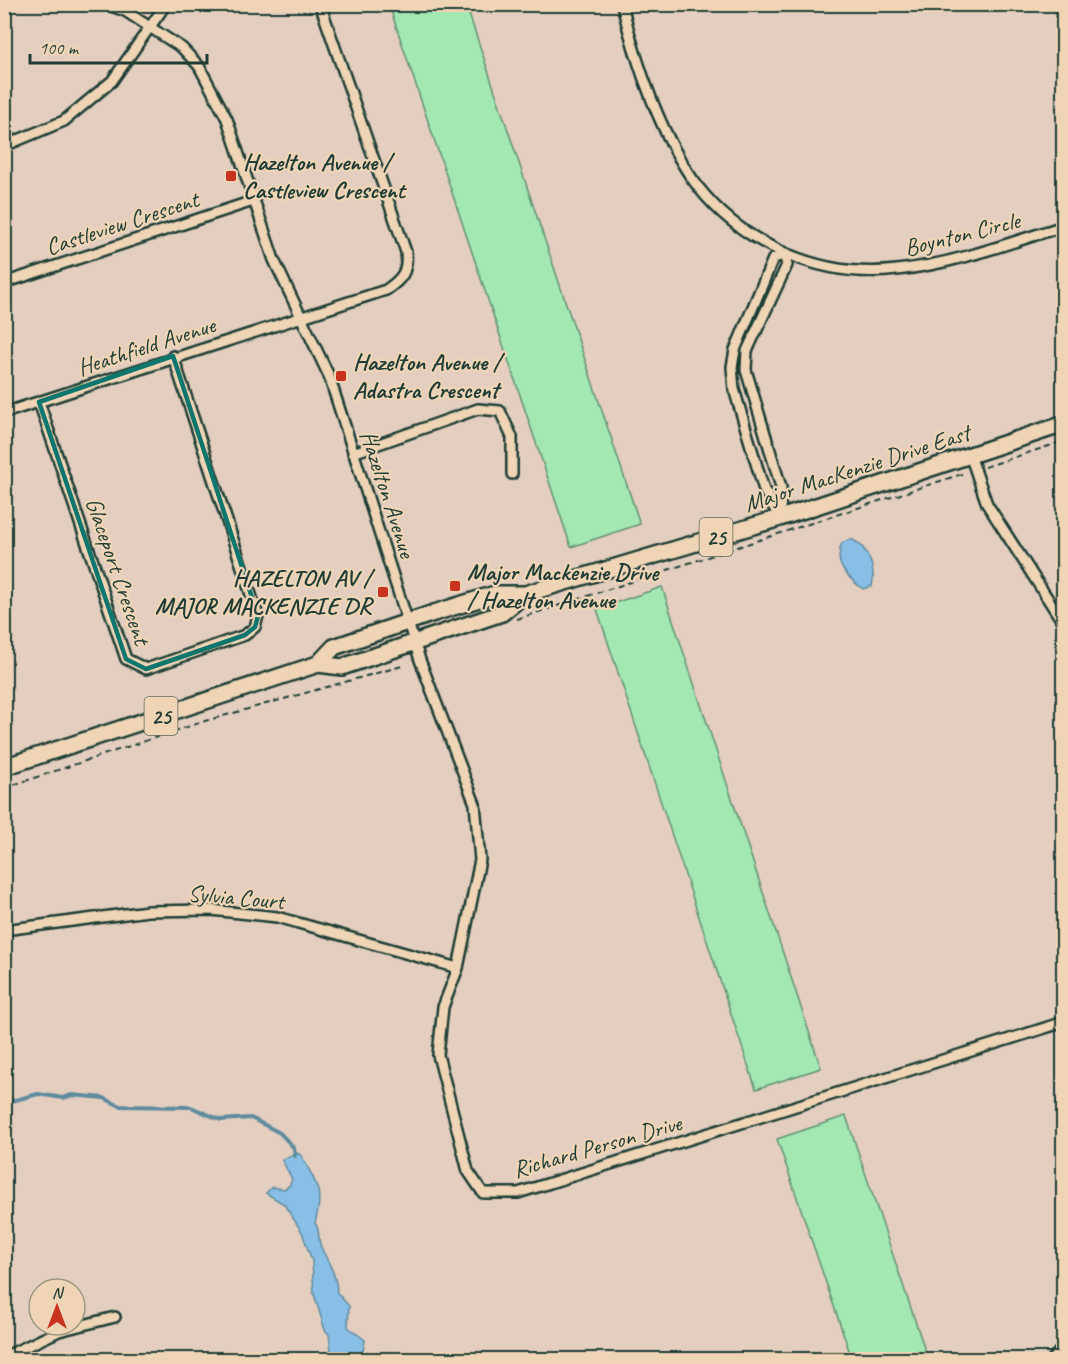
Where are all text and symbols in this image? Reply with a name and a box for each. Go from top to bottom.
scale bar [30,27,207,65]
text: 100 m [39,37,80,59]
place label: Hazelton Avenue / Castleview Crescent [243,147,408,205]
marker: Hazelton Avenue / Castleview Crescent [224,169,238,183]
street label: Castleview Crescent [42,184,204,262]
street label: Boynton Circle [901,205,1025,263]
street label: Heathfield Avenue [73,309,221,382]
place label: Hazelton Avenue / Adastra Crescent [353,347,506,405]
marker: Hazelton Avenue / Adastra Crescent [334,369,348,383]
street label: Major MacKenzie Drive East [741,416,976,519]
street label: Hazelton Avenue [353,427,423,563]
street label: Glaceport Crescent [79,494,158,650]
road number: 25 [700,518,732,556]
place label: Major Mackenzie Drive / Hazelton Avenue [467,557,660,615]
place label: HAZELTON AV / MAJOR MACKENZIE DR [155,563,376,621]
marker: Major Mackenzie Drive / Hazelton Avenue [448,579,462,593]
marker: HAZELTON AV / MAJOR MACKENZIE DR [376,585,390,599]
road number: 25 [144,697,178,735]
street label: Sylvia Court [187,878,288,916]
street label: Richard Person Drive [509,1107,687,1184]
north arrow [27,1277,87,1337]
text: N [52,1283,65,1303]

